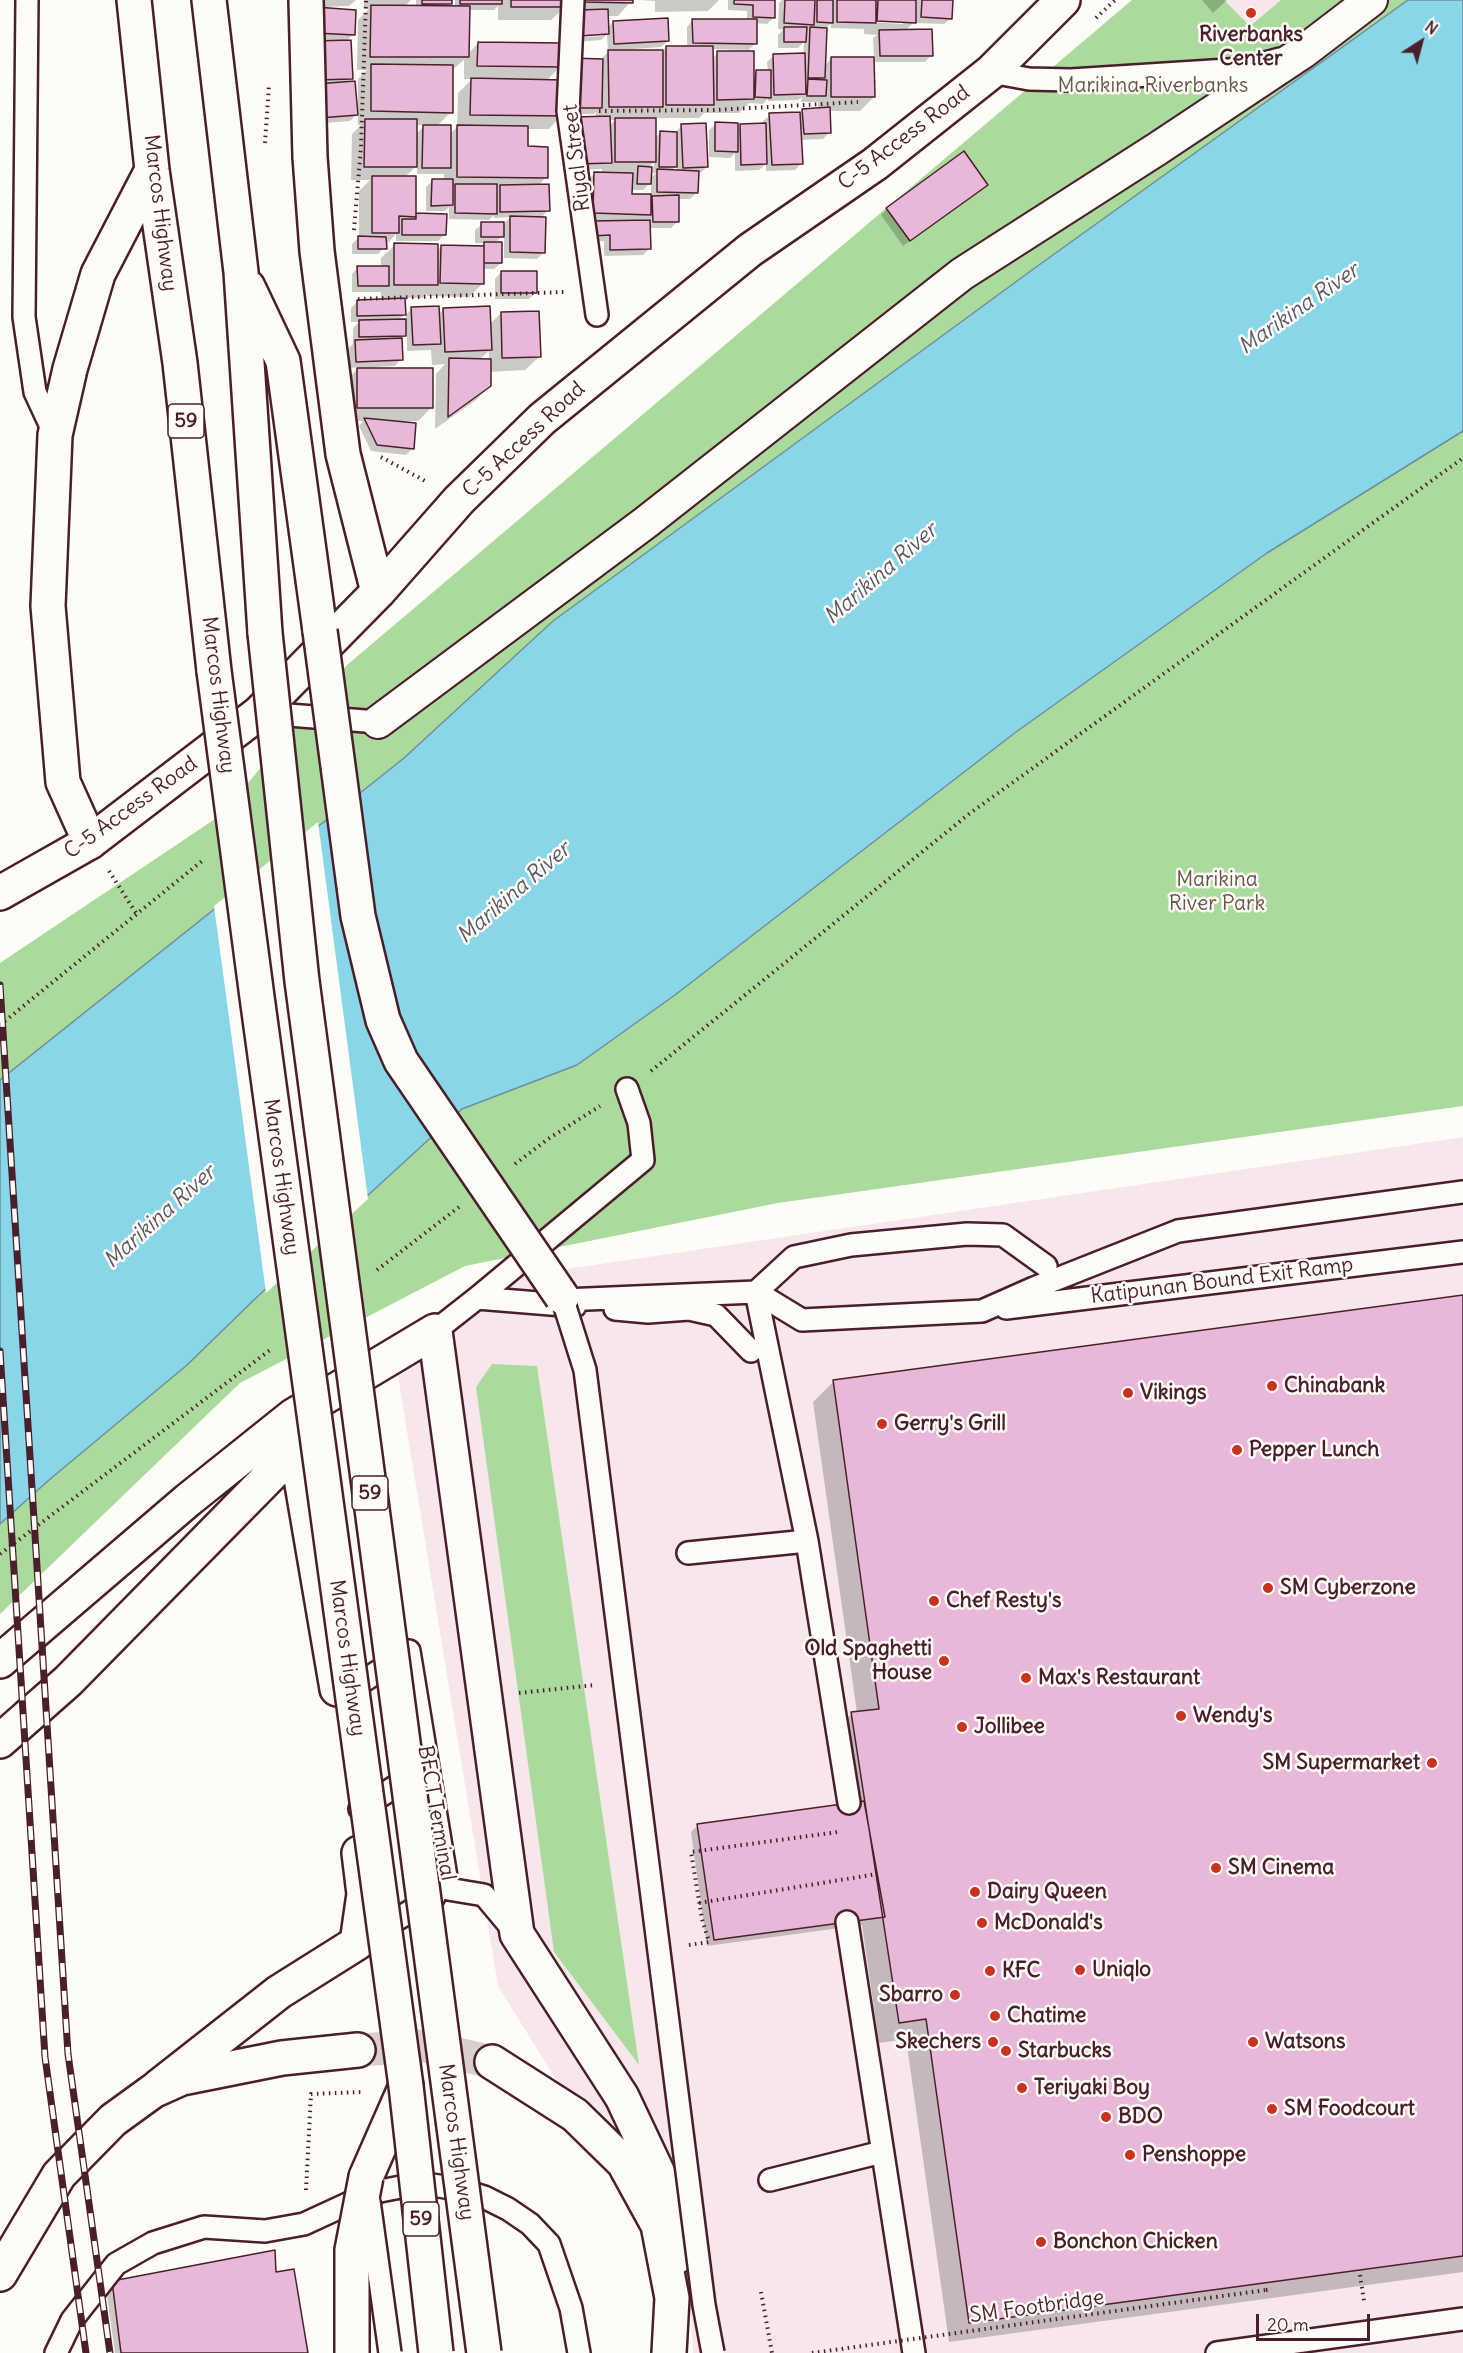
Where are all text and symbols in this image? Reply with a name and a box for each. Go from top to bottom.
marker: Riverbanks Center [1244,6,1258,20]
north arrow [1391,12,1451,72]
text: N [1421,16,1442,39]
place label: Riverbanks Center [1199,22,1303,72]
park label: Marikina Riverbanks [1058,73,1248,99]
street label: C-5 Access Road [833,80,975,196]
street label: Riyal Street [558,103,596,213]
street label: Marcos Highway [138,133,182,293]
water label: Marikina River [1234,258,1364,360]
street label: C-5 Access Road [458,377,590,503]
road number: 59 [168,404,204,438]
water label: Marikina River [819,518,943,630]
street label: Marcos Highway [196,615,240,775]
street label: C-5 Access Road [60,751,202,865]
water label: Marikina River [452,837,576,949]
park label: Marikina River Park [1169,867,1265,917]
street label: Marcos Highway [258,1097,304,1257]
water label: Marikina River [99,1160,221,1274]
street label: Katipunan Bound Exit Ramp [1089,1252,1355,1310]
place label: Chinabank [1284,1373,1385,1399]
marker: Chinabank [1265,1379,1279,1393]
place label: Vikings [1140,1380,1207,1406]
marker: Vikings [1121,1386,1135,1400]
place label: Gerry's Grill [894,1411,1006,1437]
marker: Gerry's Grill [875,1417,889,1431]
place label: Pepper Lunch [1249,1437,1379,1463]
marker: Pepper Lunch [1230,1443,1244,1457]
road number: 59 [352,1476,388,1510]
place label: SM Cyberzone [1280,1575,1416,1601]
street label: Marcos Highway [324,1578,370,1738]
marker: SM Cyberzone [1261,1581,1275,1595]
place label: Chef Resty's [946,1588,1061,1614]
marker: Chef Resty's [927,1594,941,1608]
place label: Old Spaghetti House [804,1636,932,1686]
marker: Old Spaghetti House [937,1654,951,1668]
place label: Max's Restaurant [1038,1665,1200,1691]
marker: Max's Restaurant [1019,1671,1033,1685]
place label: Wendy's [1193,1703,1273,1729]
marker: Wendy's [1174,1709,1188,1723]
place label: Jollibee [974,1714,1045,1740]
marker: Jollibee [955,1720,969,1734]
street label: BFCT Terminal [412,1744,460,1882]
place label: SM Supermarket [1263,1750,1420,1776]
marker: SM Supermarket [1425,1756,1439,1770]
place label: SM Cinema [1228,1855,1334,1881]
marker: SM Cinema [1209,1861,1223,1875]
place label: Dairy Queen [987,1879,1107,1905]
marker: Dairy Queen [968,1885,982,1899]
place label: McDonald's [994,1910,1103,1936]
marker: McDonald's [975,1916,989,1930]
place label: Uniqlo [1092,1957,1151,1983]
place label: KFC [1002,1958,1040,1984]
marker: Uniqlo [1073,1963,1087,1977]
marker: KFC [983,1964,997,1978]
place label: Sbarro [879,1982,943,2008]
marker: Sbarro [948,1988,962,2002]
place label: Chatime [1007,2003,1086,2029]
marker: Chatime [988,2009,1002,2023]
place label: Skechers [895,2029,981,2055]
place label: Watsons [1265,2029,1346,2055]
marker: Skechers [986,2035,1000,2049]
marker: Watsons [1246,2035,1260,2049]
place label: Starbucks [1018,2038,1112,2064]
marker: Starbucks [999,2044,1013,2058]
street label: Marcos Highway [433,2062,479,2222]
place label: Teriyaki Boy [1034,2075,1150,2101]
marker: Teriyaki Boy [1015,2081,1029,2095]
place label: SM Foodcourt [1284,2096,1415,2122]
marker: SM Foodcourt [1265,2102,1279,2116]
place label: BDO [1118,2104,1163,2130]
marker: BDO [1099,2110,1113,2124]
place label: Penshoppe [1142,2142,1246,2168]
marker: Penshoppe [1123,2148,1137,2162]
road number: 59 [403,2202,439,2236]
place label: Bonchon Chicken [1053,2229,1218,2255]
marker: Bonchon Chicken [1034,2235,1048,2249]
street label: SM Footbridge [968,2285,1106,2329]
scale bar [1259,2302,1373,2340]
text: 20 m [1267,2313,1309,2336]

